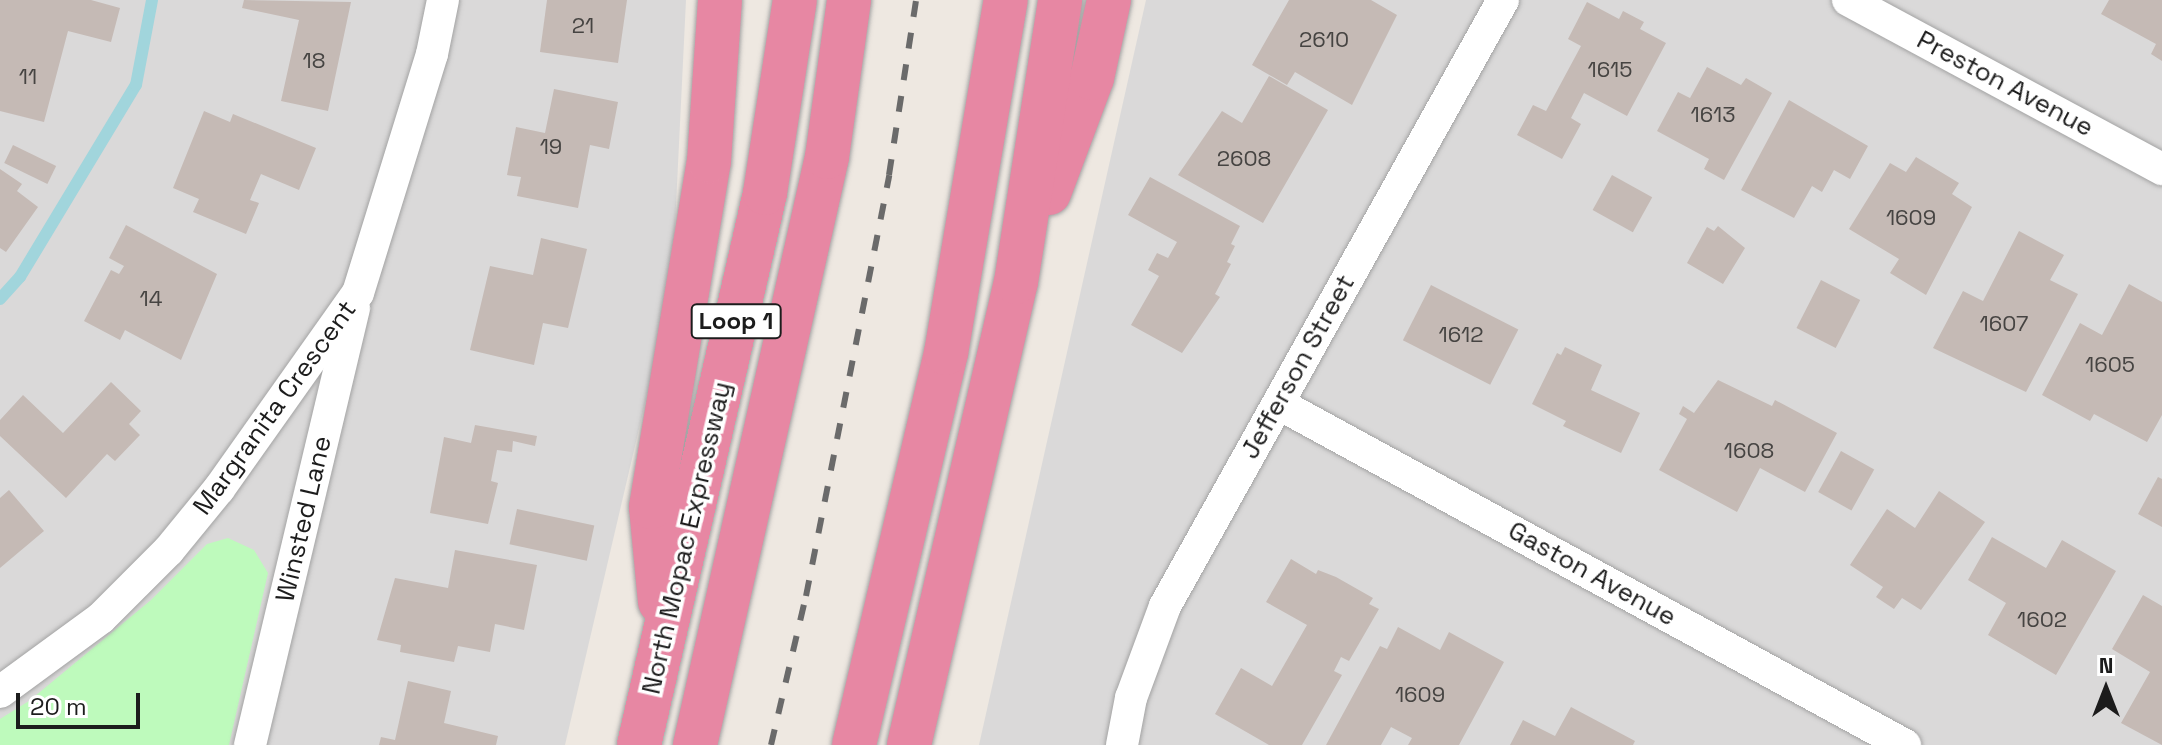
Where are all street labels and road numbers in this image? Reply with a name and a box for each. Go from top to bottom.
street label: Preston Avenue [1911,24,2099,144]
street label: Jefferson Street [1235,270,1361,464]
street label: Margranita Crescent [187,295,363,521]
road number: Loop 1 [690,301,782,341]
street label: North Mopac Expressway [636,379,738,697]
street label: Winsted Lane [270,433,338,605]
street label: Gaston Avenue [1502,515,1682,633]

